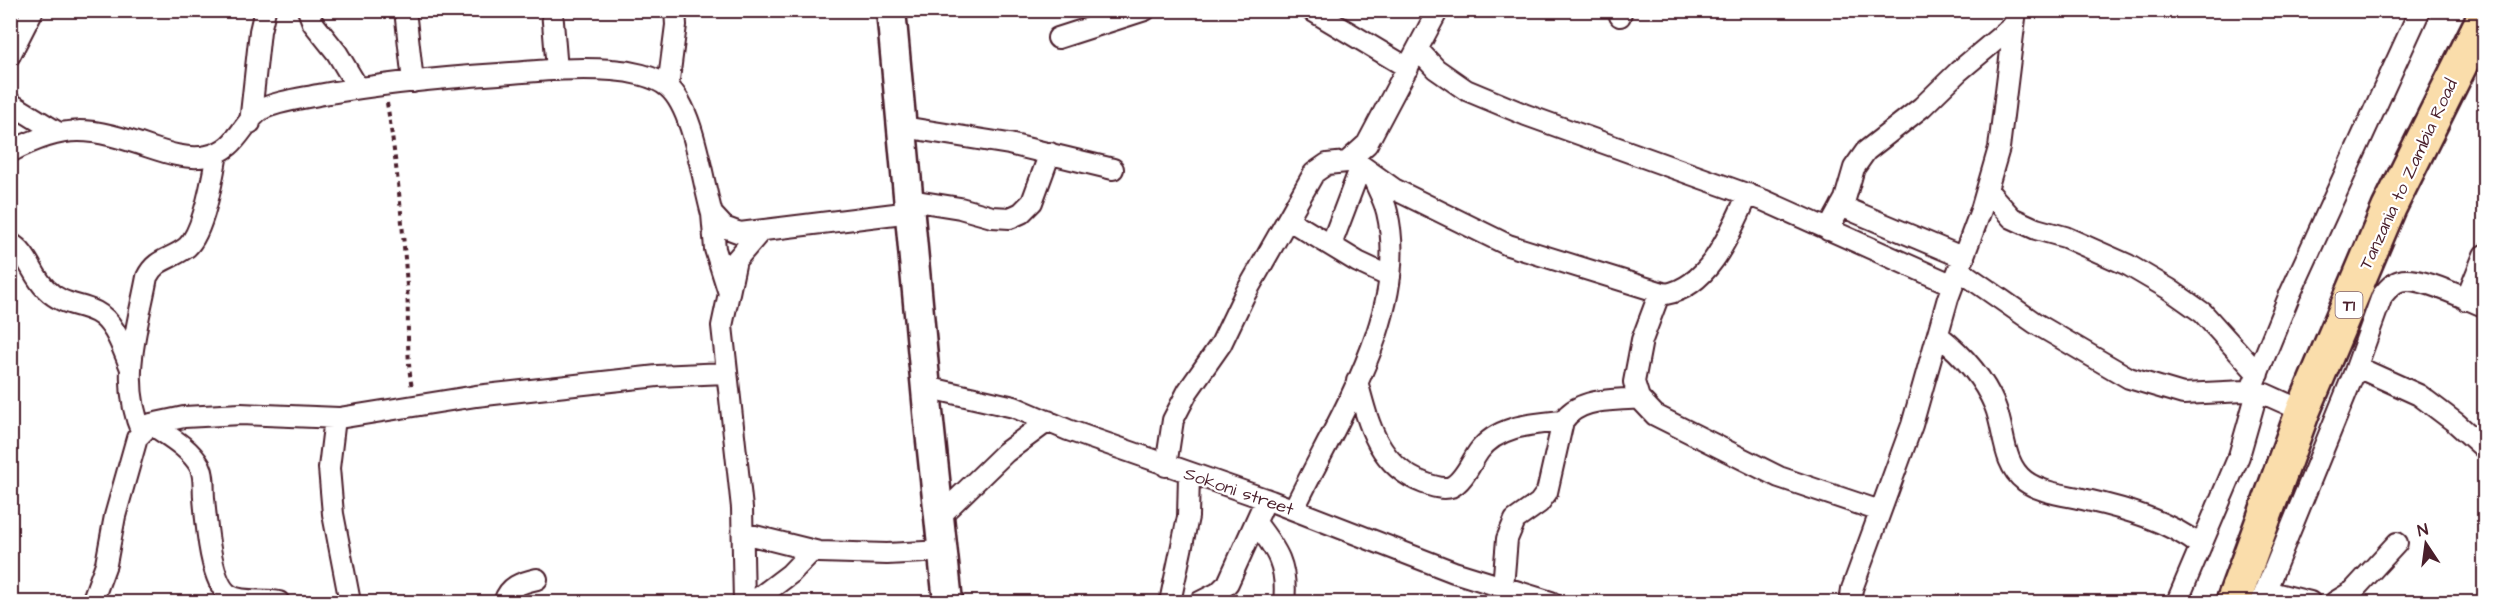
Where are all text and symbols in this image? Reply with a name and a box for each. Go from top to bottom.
street label: Tanzania to Zambia Road [2353,75,2464,274]
road number: T1 [2336,292,2362,318]
street label: Sokoni street [1180,461,1298,522]
north arrow [2396,514,2456,574]
text: N [2415,519,2430,542]

